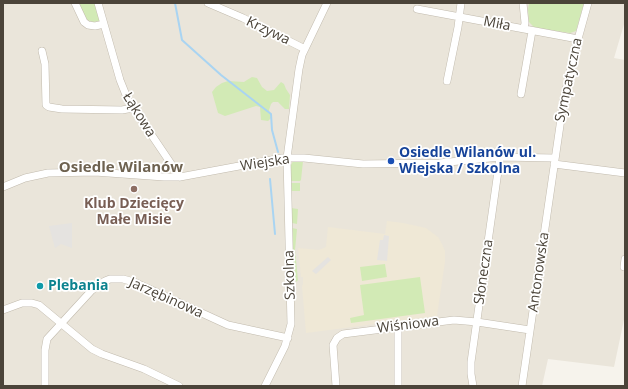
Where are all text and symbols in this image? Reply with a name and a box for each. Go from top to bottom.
street label: Krzywa [243,13,293,49]
street label: Miła [482,13,512,35]
street label: Sympatyczna [552,36,586,124]
street label: Łąkowa [119,90,159,140]
place label: Osiedle Wilanów ul. Wiejska / Szkolna [399,145,536,178]
street label: Wiejska [239,151,291,175]
marker: Osiedle Wilanów ul. Wiejska / Szkolna [386,156,396,166]
district label: Osiedle Wilanów [59,159,183,177]
marker: Klub Dziecięcy Małe Misie [129,184,139,194]
place label: Klub Dziecięcy Małe Misie [84,196,184,228]
street label: Antonowska [525,231,553,313]
street label: Słoneczna [471,238,497,306]
street label: Szkolna [281,250,299,300]
street label: Jarzębinowa [126,274,206,322]
place label: Plebania [48,278,109,294]
marker: Plebania [35,281,45,291]
street label: Wiśniowa [376,313,440,337]

